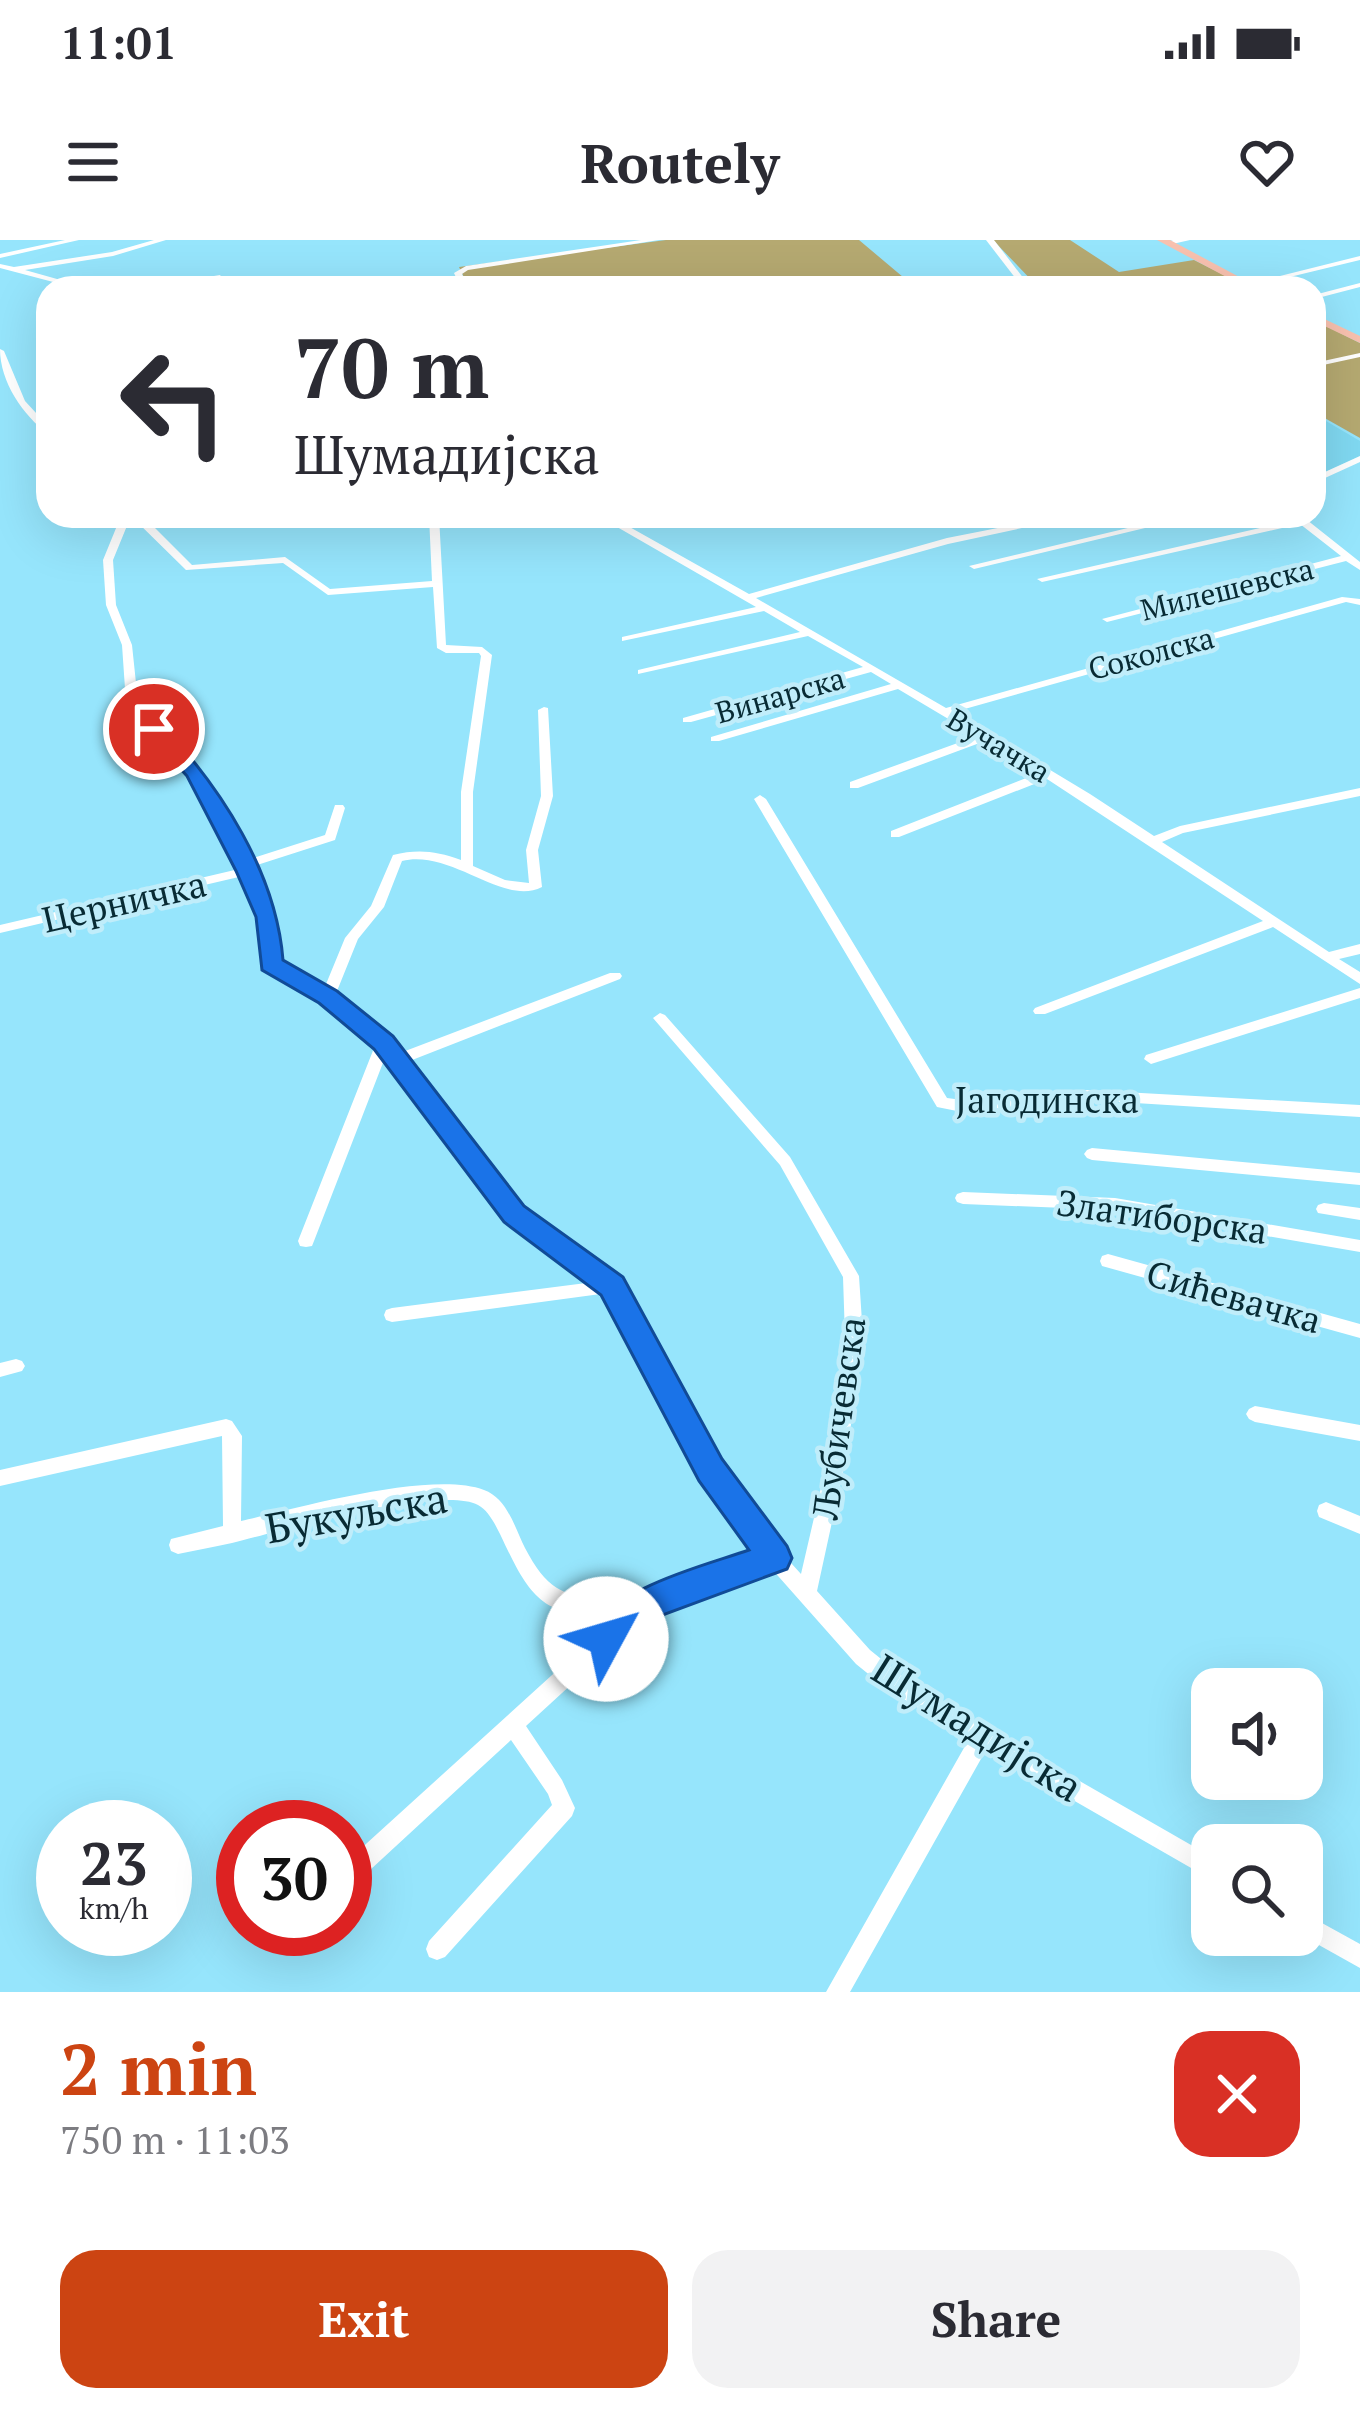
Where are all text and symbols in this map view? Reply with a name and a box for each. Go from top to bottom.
text: 11:01 [60,12,177,72]
text: Routely [581,127,780,198]
icon: menu [60,129,126,195]
icon: heart [1234,129,1300,195]
text: 70 m [294,311,489,422]
icon: left [96,324,252,480]
text: Шумадијска [294,418,600,489]
street label: Милешевска [1136,548,1318,630]
street label: Соколска [1084,617,1218,689]
street label: Винарска [711,657,849,733]
pin [103,678,205,780]
icon: arrive [121,696,187,762]
street label: Вучачка [940,699,1058,791]
street label: Церничка [38,859,210,943]
street label: Јагодинска [955,1076,1139,1123]
street label: Златиборска [1054,1178,1270,1254]
street label: Сићевачка [1141,1249,1327,1343]
street label: Љубичевска [800,1314,875,1523]
street label: Букуљска [261,1468,451,1556]
position arrow [543,1576,669,1702]
street label: Шумадијска [862,1640,1094,1814]
map controls [1191,1668,1323,1956]
button: sound [1191,1668,1323,1800]
speed limit sign: 30 [216,1800,372,1956]
text: 23 [80,1823,148,1902]
button: search [1191,1824,1323,1956]
text: km/h [79,1888,149,1928]
text: 2 min [60,2020,257,2116]
button: close [1174,2031,1300,2157]
text: 750 m · 11:03 [60,2113,290,2165]
button: Exit [60,2250,668,2388]
button: Share [692,2250,1300,2388]

